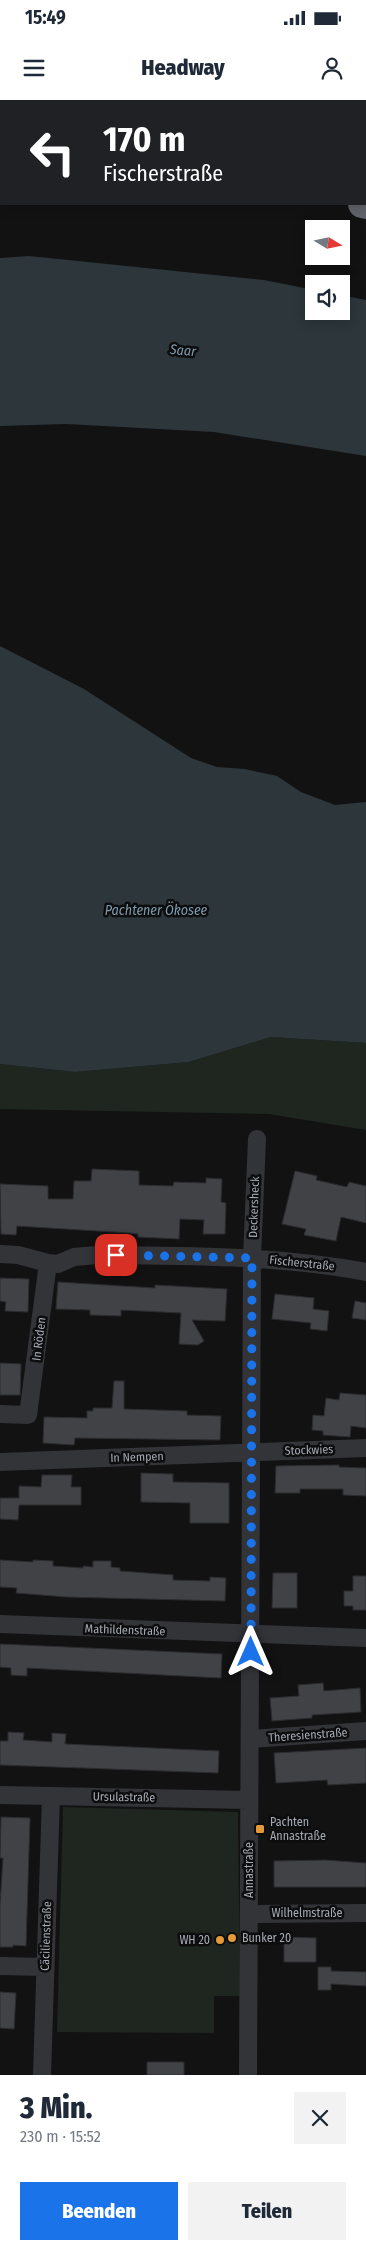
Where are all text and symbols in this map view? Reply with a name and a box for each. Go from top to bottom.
text: 15:49 [25,6,66,29]
icon: menu [20,54,48,82]
text: Headway [141,54,225,81]
icon: person [318,54,346,82]
text: 170 m [103,118,186,160]
icon: left [20,120,85,185]
text: Fischerstraße [103,160,223,187]
north arrow [305,220,350,265]
map controls [305,220,350,320]
button: sound [305,275,350,320]
water label: Saar [168,341,198,360]
water label: Pachtener Ökosee [105,901,208,919]
street label: Deckersheck [246,1176,262,1238]
pin [95,1234,137,1276]
icon: arrive [102,1241,130,1269]
street label: Fischerstraße [269,1253,335,1273]
street label: In Röden [29,1316,49,1362]
street label: Stockwies [284,1442,334,1458]
street label: In Nempen [110,1449,164,1465]
street label: Mathildenstraße [84,1622,166,1638]
position arrow [224,1625,276,1677]
street label: Theresienstraße [268,1725,348,1745]
street label: Ursulastraße [93,1789,155,1805]
place label: Pachten Annastraße [270,1815,326,1843]
marker: Pachten Annastraße [254,1823,266,1835]
street label: Annastraße [242,1842,256,1898]
street label: Cäcilienstraße [38,1901,54,1971]
street label: Wilhelmstraße [272,1906,343,1920]
place label: Bunker 20 [242,1931,291,1945]
marker: Bunker 20 [226,1932,238,1944]
place label: WH 20 [179,1933,210,1947]
marker: WH 20 [214,1934,226,1946]
text: 3 Min. [20,2090,92,2126]
button: close [294,2092,346,2144]
text: 230 m · 15:52 [20,2127,101,2146]
button: Beenden [20,2182,178,2240]
button: Teilen [188,2182,346,2240]

